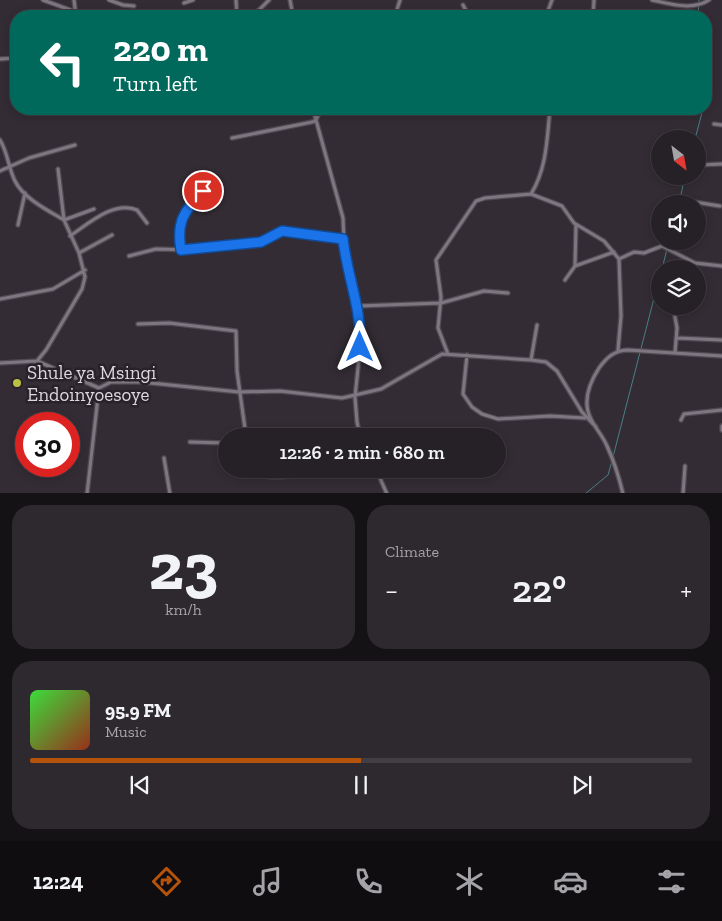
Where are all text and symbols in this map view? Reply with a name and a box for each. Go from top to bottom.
text: 220 m [113,28,208,70]
icon: left [30,30,95,95]
text: Turn left [113,70,197,97]
north arrow [651,130,706,185]
map controls [651,130,706,315]
pin [182,170,224,212]
icon: arrive [189,177,217,205]
button: sound [651,195,706,250]
button: layers [651,260,706,315]
position arrow [333,320,385,372]
place label: Shule ya Msingi Endoinyoesoye [27,361,156,406]
marker: Shule ya Msingi Endoinyoesoye [11,377,23,389]
speed limit sign: 30 [15,412,80,477]
text: 12:26 · 2 min · 680 m [279,441,445,464]
text: 23 [149,528,218,606]
text: Climate [385,542,439,561]
text: 22° [512,566,566,612]
text: − [385,574,398,607]
text: + [680,574,692,607]
text: km/h [165,600,202,619]
text: 95.9 FM [105,699,171,722]
text: Music [105,722,147,741]
icon: previous [126,771,154,799]
icon: pause [347,771,375,799]
icon: next [568,771,596,799]
icon: directions [149,864,184,899]
icon: music [250,864,285,899]
icon: phone [351,864,386,899]
icon: climate [452,864,487,899]
icon: car [553,864,588,899]
icon: filters [654,864,689,899]
text: 12:24 [33,868,83,895]

